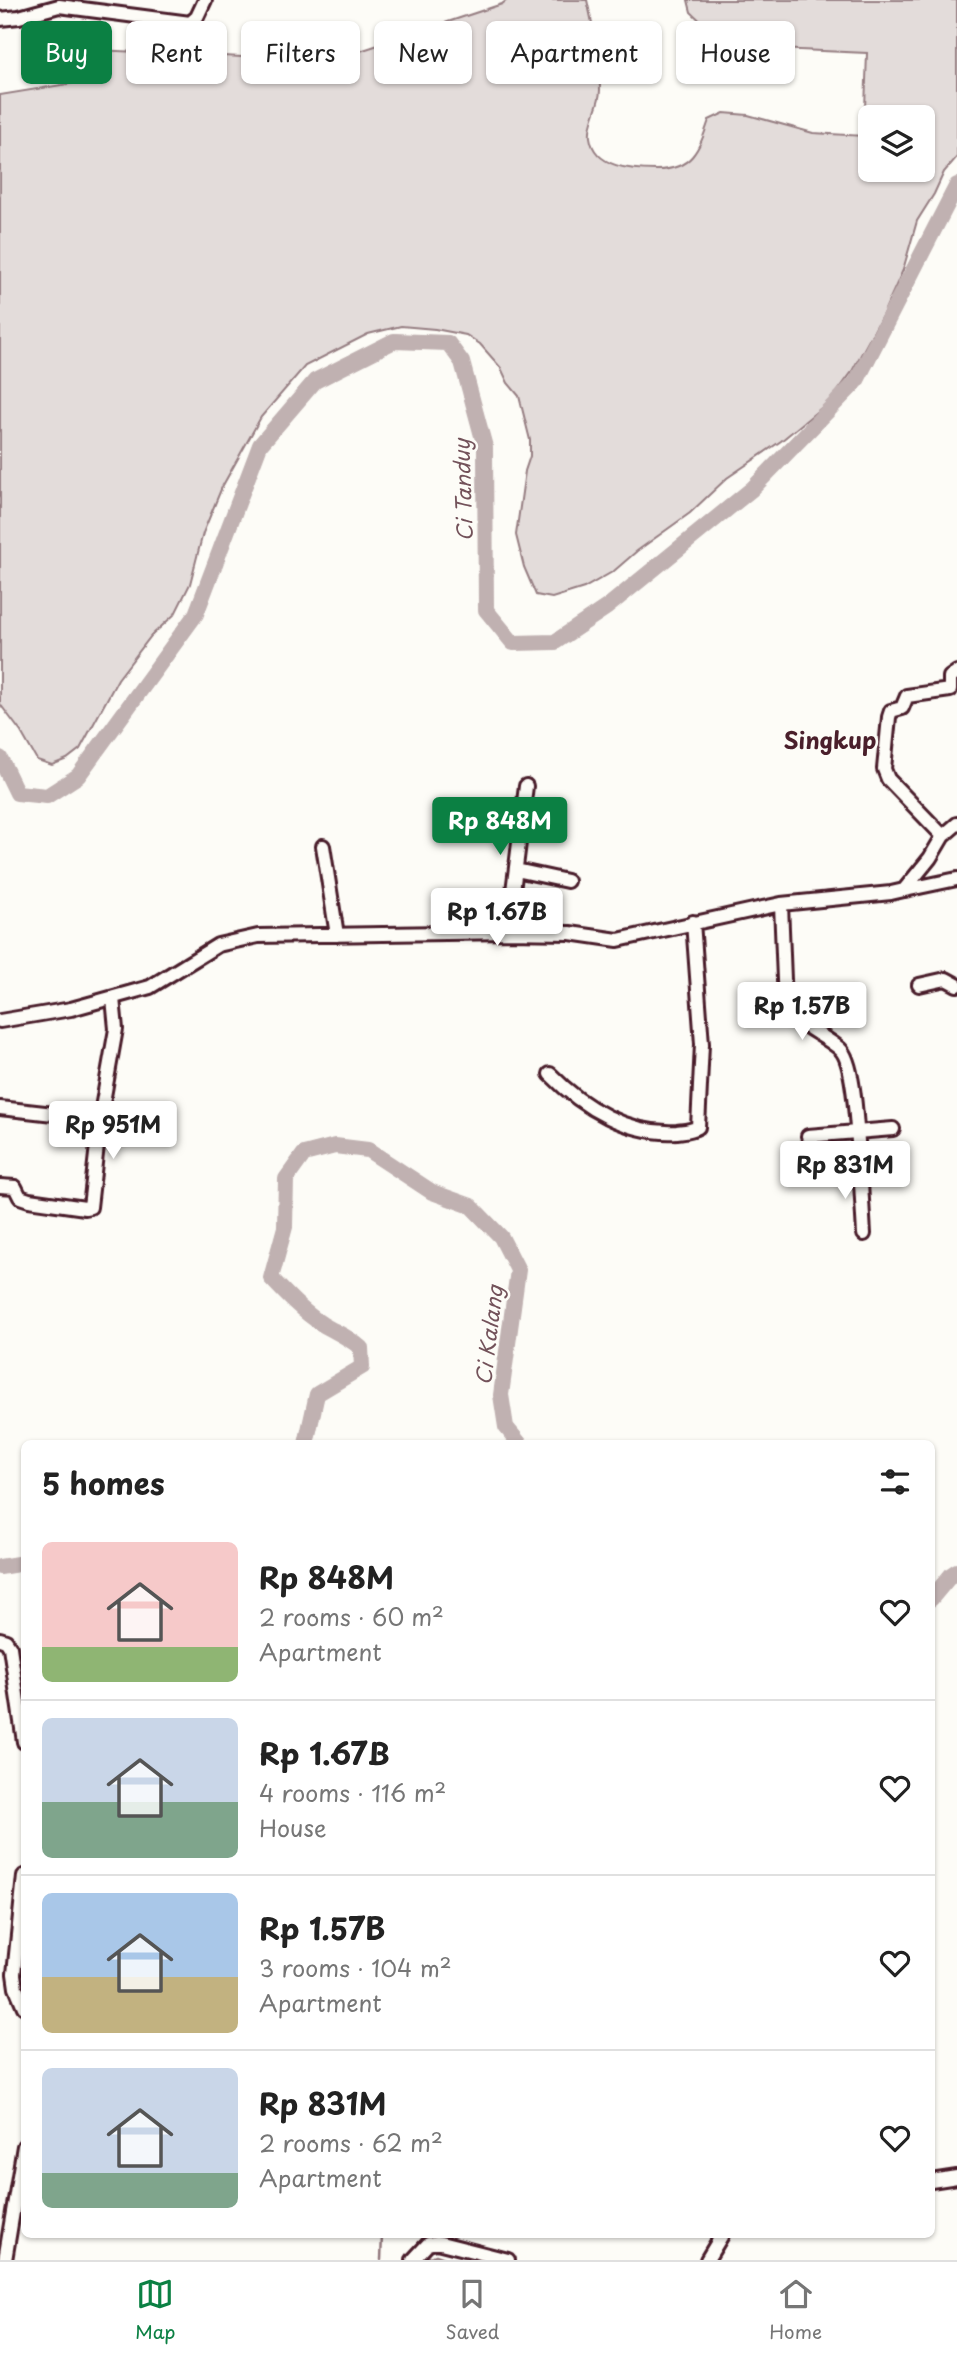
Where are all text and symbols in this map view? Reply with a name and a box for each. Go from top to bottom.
chip: Buy [21,21,112,84]
chip: Rent [126,21,227,84]
chip: Filters [241,21,360,84]
chip: New [374,21,472,84]
chip: Apartment [486,21,662,84]
chip: House [676,21,795,84]
map controls [858,105,935,182]
button: layers [858,105,935,182]
water label: Ci Tanduy [444,436,480,542]
district label: Singkup [784,722,876,757]
pin: Rp 848M [435,798,565,857]
text: Rp 848M [448,802,552,837]
pin: Rp 1.67B [425,888,569,948]
text: Rp 1.67B [447,893,547,928]
pin: Rp 1.57B [730,982,874,1042]
text: Rp 1.57B [753,987,851,1022]
pin: Rp 951M [48,1102,178,1161]
text: Rp 951M [65,1106,161,1141]
pin: Rp 831M [780,1142,910,1201]
text: Rp 831M [796,1146,894,1181]
water label: Ci Kalang [466,1282,510,1386]
text: 5 homes [42,1460,165,1505]
icon: filters [876,1463,914,1501]
text: Rp 848M [259,1554,394,1599]
icon: home [98,1570,182,1654]
icon: heart [876,1593,914,1631]
text: 2 rooms · 60 m² [259,1599,444,1634]
text: Apartment [259,1634,382,1669]
text: Rp 1.67B [259,1730,390,1775]
icon: home [98,1746,182,1830]
icon: heart [876,1769,914,1807]
text: 4 rooms · 116 m² [259,1775,446,1810]
text: House [259,1810,326,1845]
text: Rp 1.57B [259,1905,386,1950]
icon: home [98,1921,182,2005]
icon: heart [876,1944,914,1982]
text: 3 rooms · 104 m² [259,1950,452,1985]
text: Apartment [259,1985,382,2020]
text: Rp 831M [259,2080,387,2125]
icon: home [98,2096,182,2180]
icon: heart [876,2119,914,2157]
text: 2 rooms · 62 m² [259,2125,443,2160]
text: Apartment [259,2160,382,2195]
tab: Map [135,2275,176,2345]
tab: Saved [445,2275,499,2345]
tab: Home [769,2275,822,2345]

